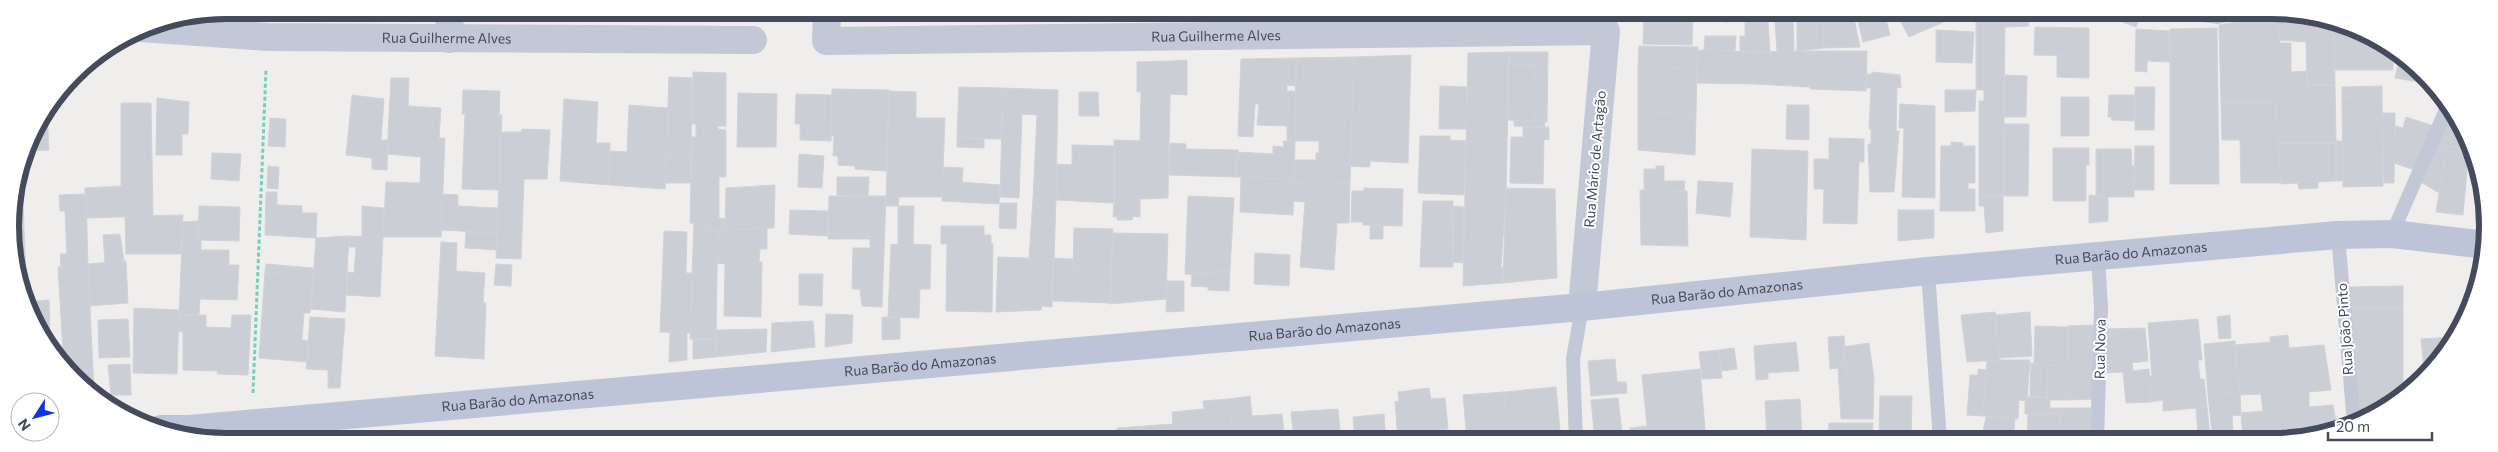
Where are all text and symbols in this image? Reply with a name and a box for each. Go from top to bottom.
street label: Rua Guilherme Alves [1151,26,1281,45]
street label: Rua Guilherme Alves [382,29,512,47]
street label: Rua Mário de Artagão [1580,90,1609,228]
street label: Rua Barão do Amazonas [2054,238,2208,268]
street label: Rua Barão do Amazonas [1650,275,1804,308]
street label: Rua João Pinto [2333,282,2356,376]
street label: Rua Barão do Amazonas [1248,314,1401,344]
street label: Rua Nova [2090,319,2109,379]
street label: Rua Barão do Amazonas [843,349,997,380]
street label: Rua Barão do Amazonas [441,385,595,415]
north arrow [10,392,60,442]
scale bar [2328,410,2432,442]
text: N [14,416,34,434]
text: 20 m [2336,417,2370,435]

